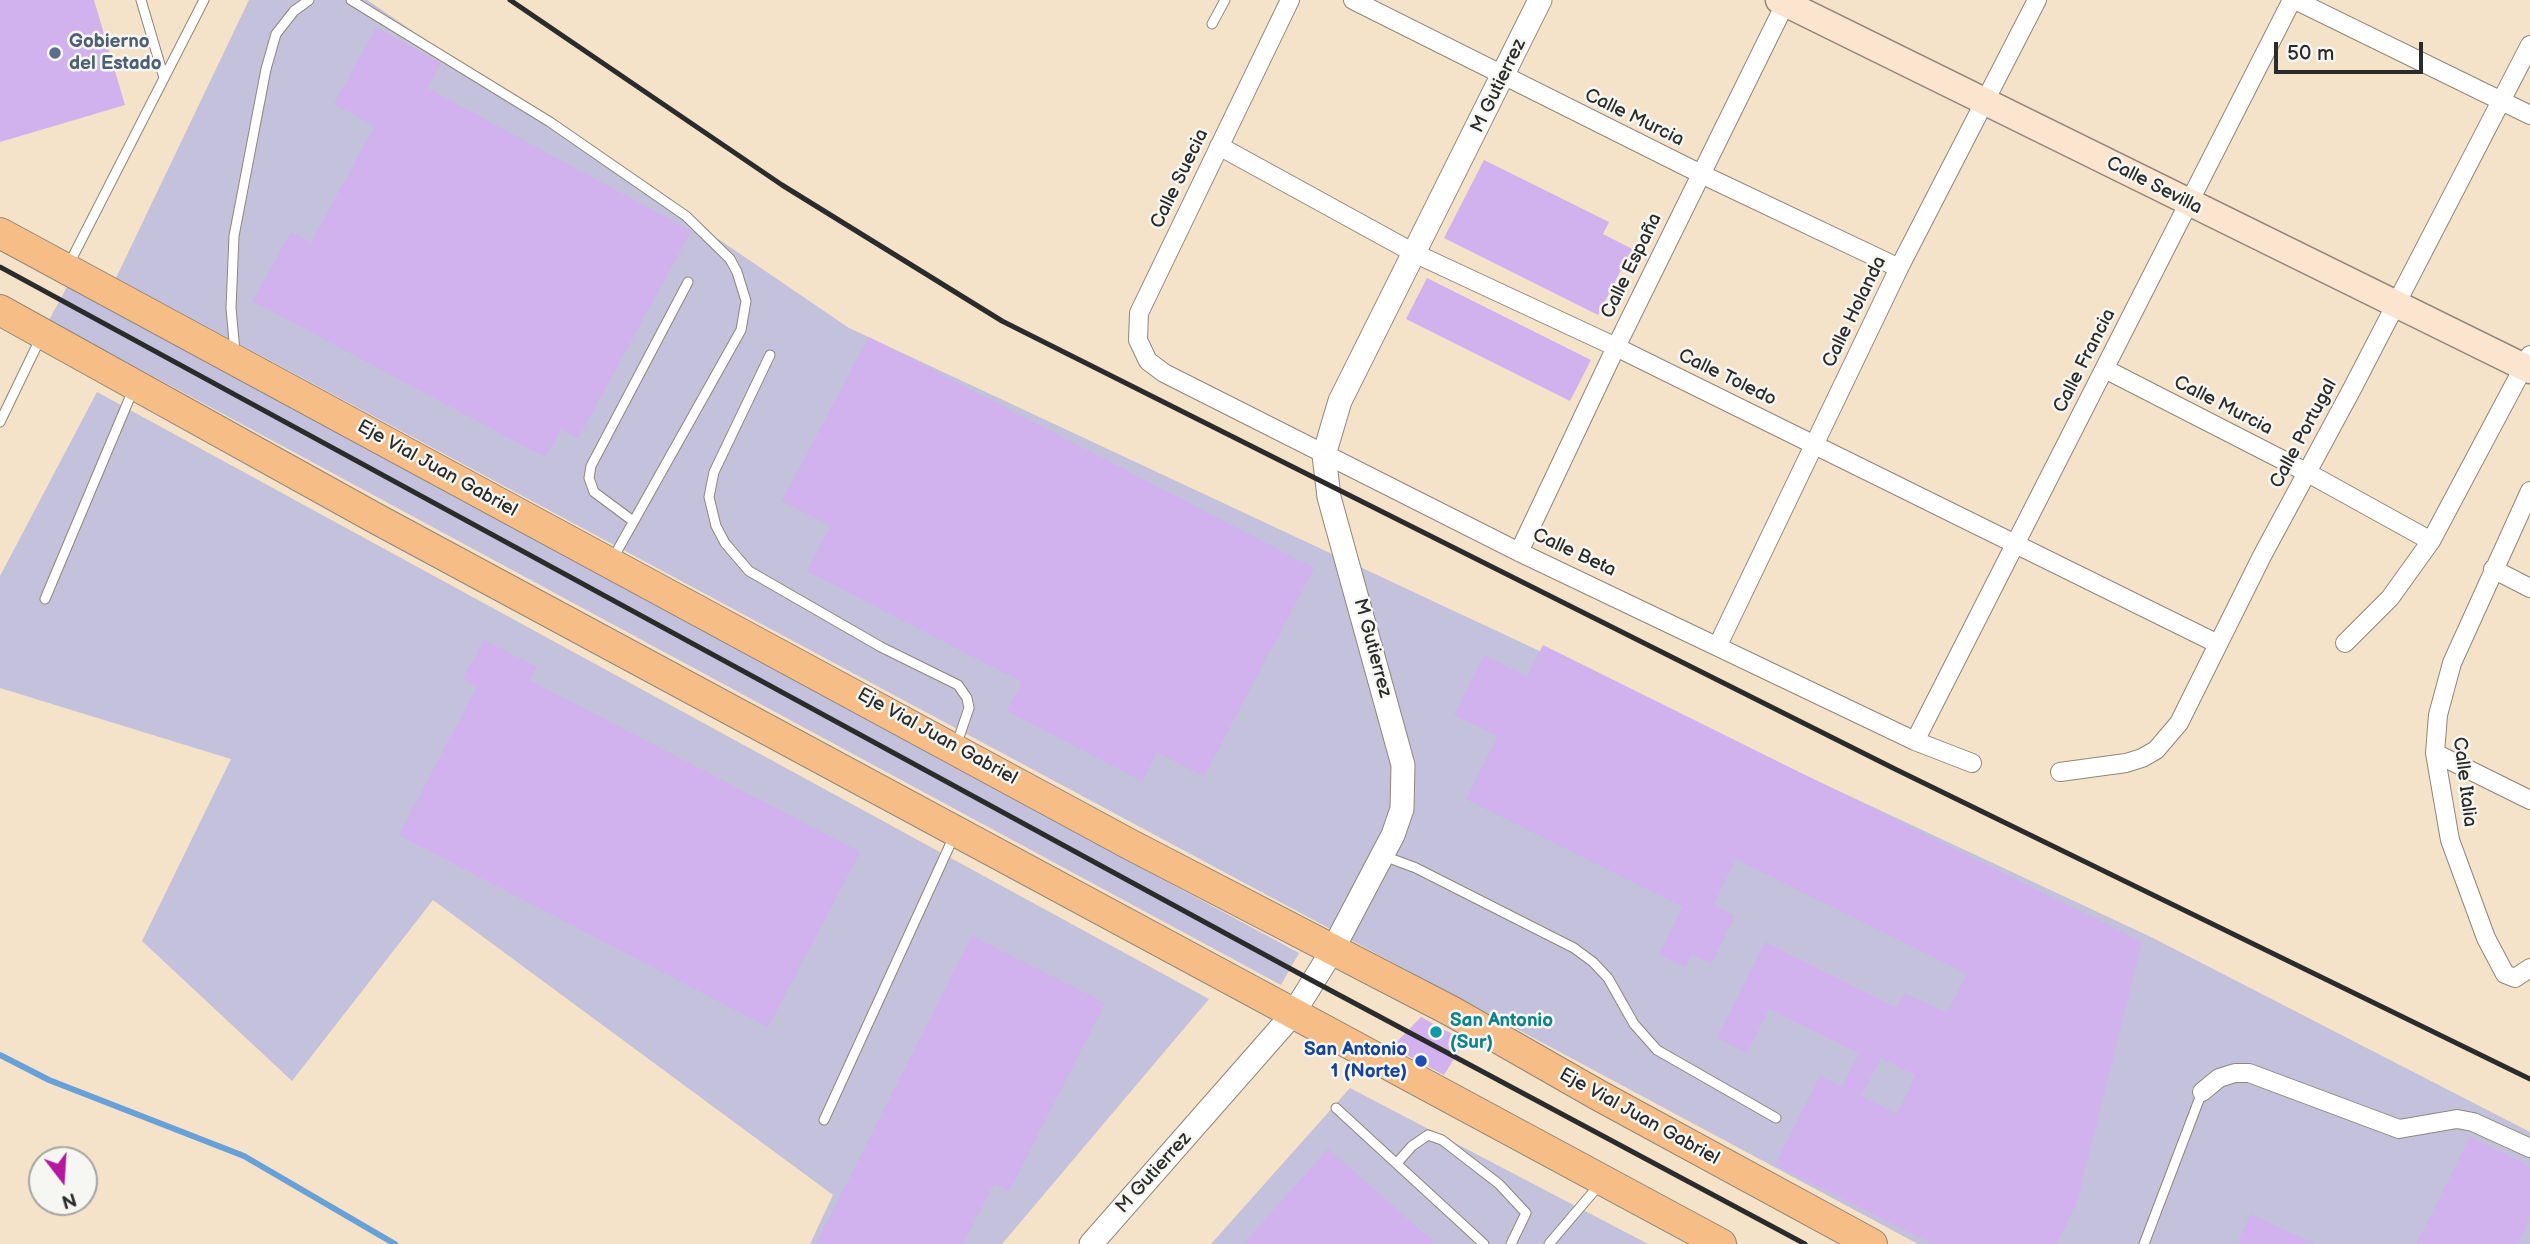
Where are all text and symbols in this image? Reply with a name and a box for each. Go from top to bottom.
scale bar [2278,28,2427,72]
place label: Gobierno del Estado [69,31,162,75]
street label: M Gutierrez [1466,35,1532,137]
text: 50 m [2287,41,2334,66]
marker: Gobierno del Estado [47,45,63,61]
street label: Calle Murcia [1581,84,1687,152]
street label: Calle Suecia [1146,126,1214,232]
street label: Calle Sevilla [2102,152,2206,220]
street label: Calle España [1597,210,1667,322]
street label: Calle Holanda [1818,253,1892,371]
street label: Calle Francia [2049,305,2121,417]
street label: Calle Toledo [1674,344,1780,412]
street label: Calle Murcia [2170,371,2276,441]
street label: Calle Portugal [2266,376,2342,492]
street label: Eje Vial Juan Gabriel [353,416,521,522]
street label: Calle Beta [1529,524,1619,582]
street label: M Gutierrez [1348,596,1396,700]
street label: Eje Vial Juan Gabriel [853,684,1021,790]
street label: Calle Italia [2447,736,2481,828]
place label: San Antonio (Sur) [1450,1010,1553,1054]
marker: San Antonio (Sur) [1428,1024,1444,1040]
place label: San Antonio 1 (Norte) [1304,1039,1407,1083]
marker: San Antonio 1 (Norte) [1413,1053,1429,1069]
street label: Eje Vial Juan Gabriel [1555,1064,1723,1170]
street label: M Gutierrez [1112,1128,1196,1218]
north arrow [28,1146,98,1216]
text: N [59,1187,79,1213]

